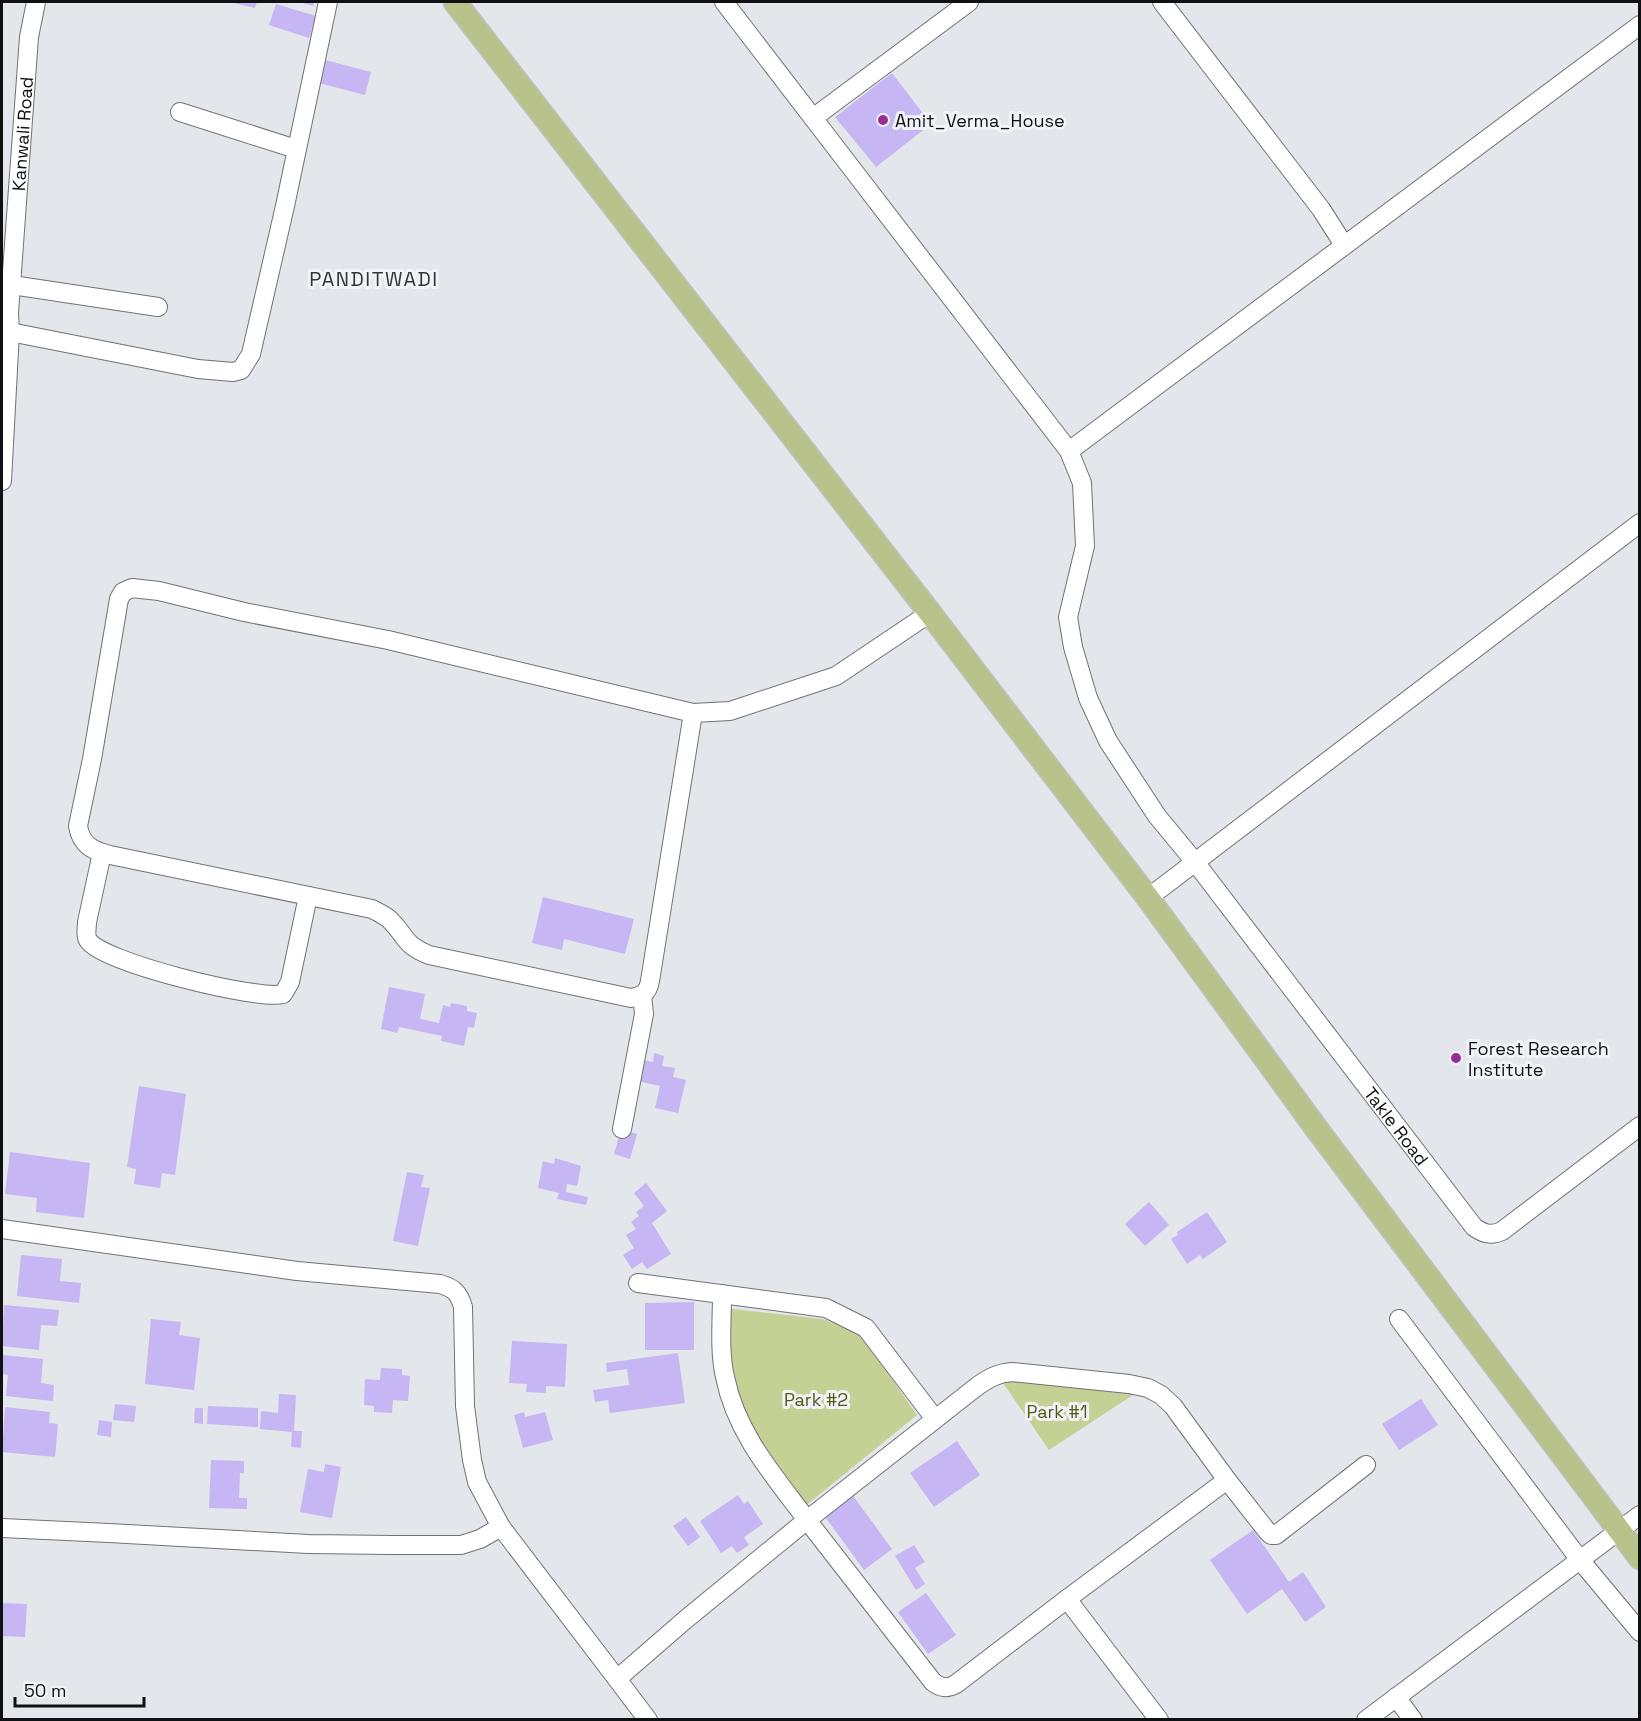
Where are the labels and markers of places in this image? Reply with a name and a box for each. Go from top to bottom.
place label: Amit_Verma_House [895,109,1065,132]
marker: Amit_Verma_House [876,113,890,127]
place label: Forest Research Institute [1468,1037,1609,1081]
marker: Forest Research Institute [1449,1051,1463,1065]

